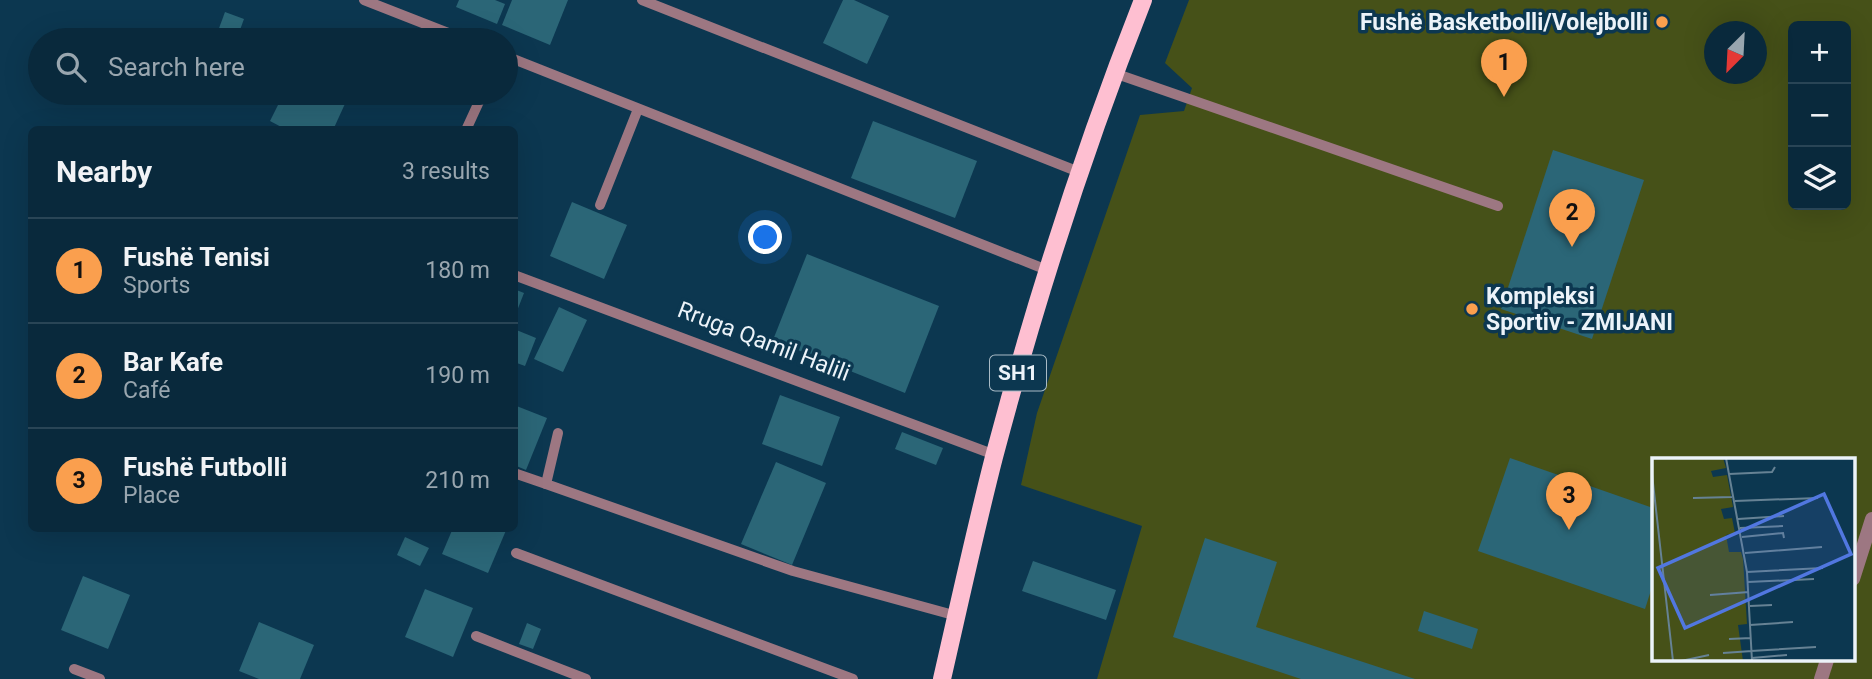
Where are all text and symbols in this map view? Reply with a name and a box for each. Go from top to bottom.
place label: Fushë Basketbolli/Volejbolli [1360,9,1648,36]
marker: Fushë Basketbolli/Volejbolli [1654,14,1670,30]
north arrow [1704,21,1767,84]
map controls [1788,21,1851,210]
button: + [1788,21,1851,84]
search box [28,28,518,105]
pin: 1 [1481,39,1527,97]
icon: search [52,48,90,86]
text: Search here [108,52,245,82]
button: − [1788,84,1851,147]
button: layers [1788,147,1851,210]
text: Nearby [56,154,152,189]
text: 3 results [402,158,490,185]
pin: 2 [1549,189,1595,247]
your location [748,220,782,254]
text: Fushë Tenisi [123,242,270,272]
text: 1 [72,257,86,284]
text: 180 m [425,257,490,284]
text: Sports [123,272,190,299]
place label: Kompleksi Sportiv - ZMIJANI [1486,283,1673,336]
street label: Rruga Qamil Halili [674,296,854,387]
marker: Kompleksi Sportiv - ZMIJANI [1464,301,1480,317]
text: Bar Kafe [123,347,223,377]
road number: SH1 [990,356,1046,390]
text: 2 [72,362,86,389]
text: 190 m [425,362,490,389]
text: Café [123,377,170,404]
text: Fushë Futbolli [123,452,287,482]
inset map [1652,458,1854,662]
text: 3 [72,467,86,494]
text: 210 m [425,467,490,494]
pin: 3 [1546,472,1592,530]
text: Place [123,482,180,509]

